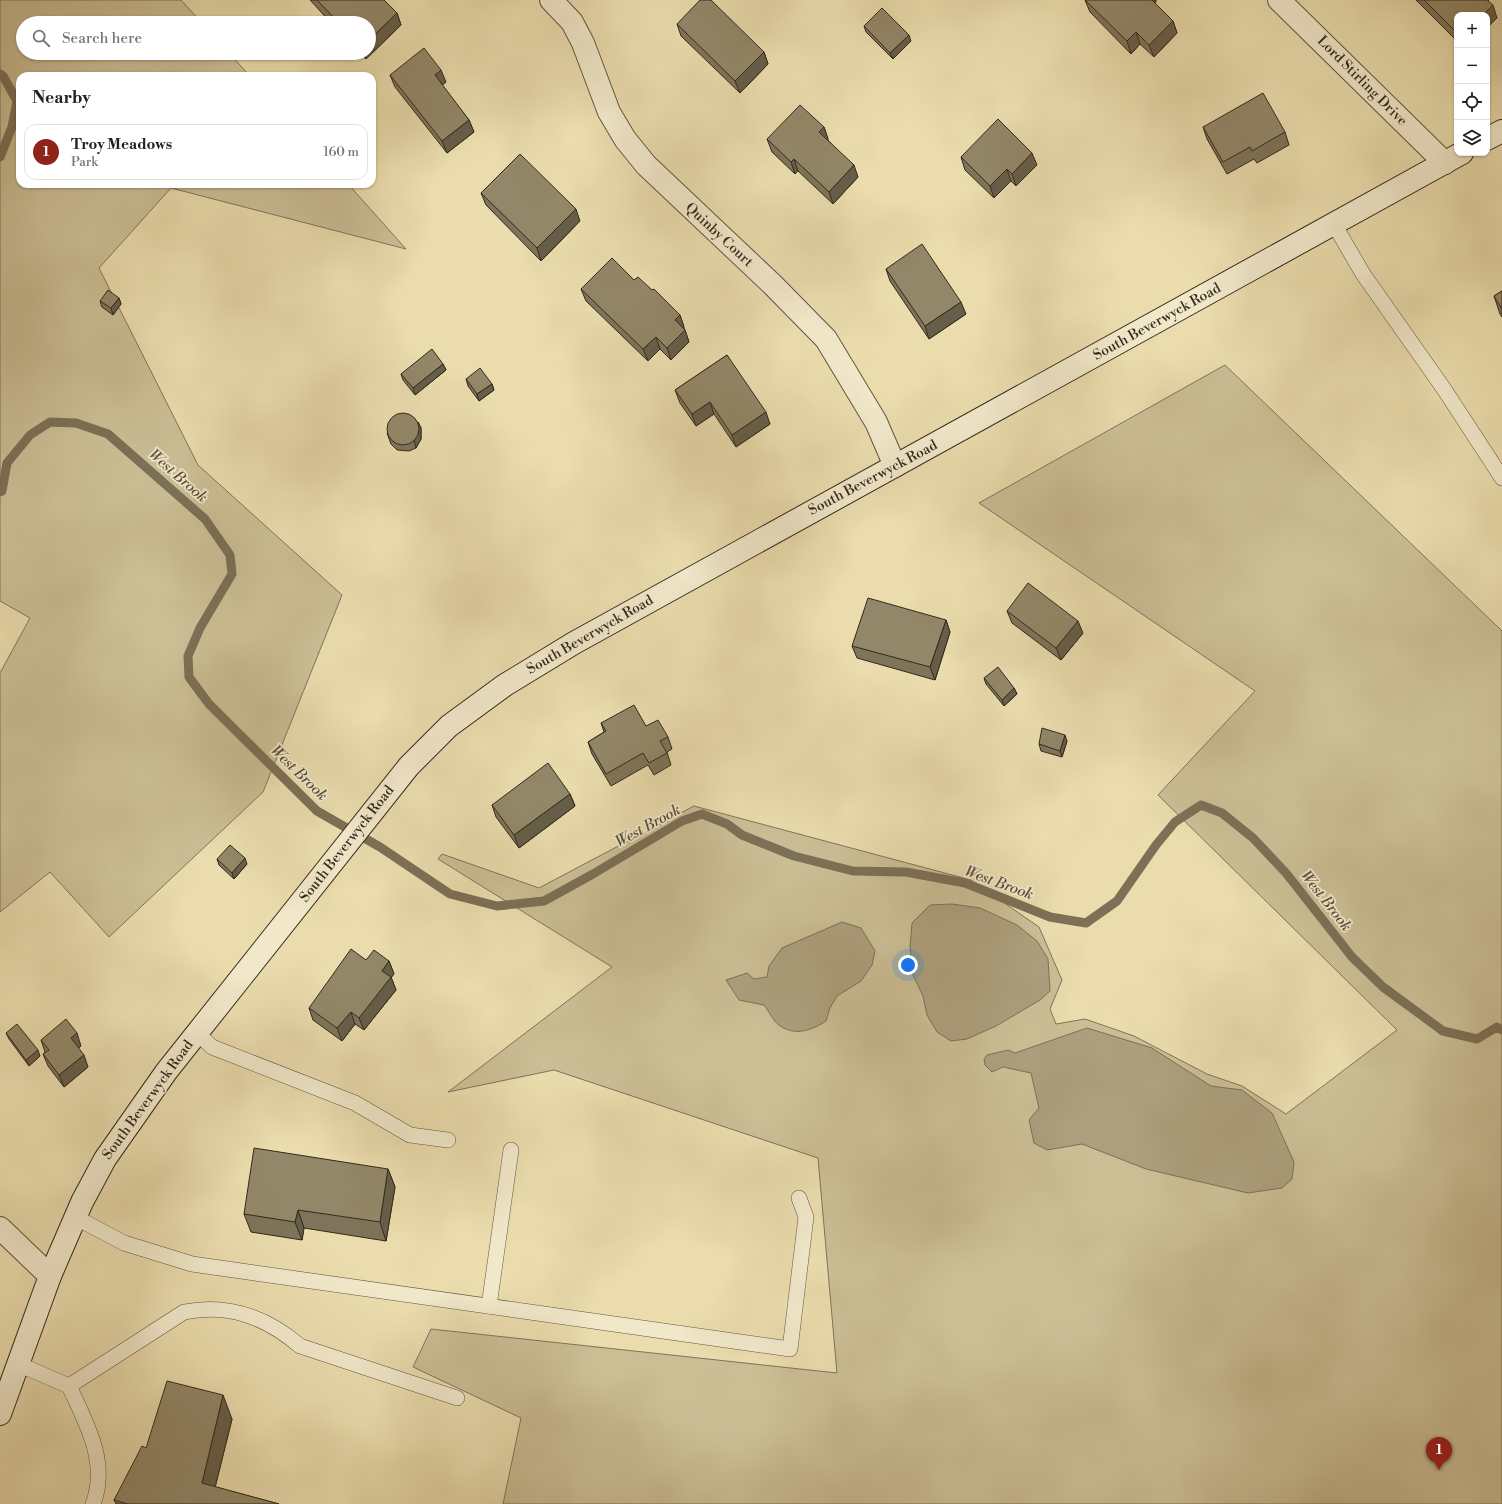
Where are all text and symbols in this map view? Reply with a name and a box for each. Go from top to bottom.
map controls [1454,12,1490,156]
button: + [1454,12,1490,48]
search box [16,16,376,60]
icon: search [30,27,52,49]
text: Search here [62,29,142,48]
street label: Lord Stirling Drive [1313,32,1411,130]
button: − [1454,48,1490,84]
button: locate [1454,84,1490,120]
text: Nearby [32,87,91,109]
button: layers [1454,120,1490,156]
text: Troy Meadows [71,135,172,154]
text: 1 [43,144,49,160]
text: 160 m [323,144,359,160]
text: Park [71,154,98,170]
street label: Quinby Court [681,199,757,271]
street label: South Beverwyck Road [1090,279,1224,365]
street label: South Beverwyck Road [805,436,941,520]
water label: West Brook [145,445,211,507]
street label: South Beverwyck Road [523,591,657,679]
water label: West Brook [267,741,332,805]
street label: South Beverwyck Road [296,782,398,906]
water label: West Brook [612,800,684,852]
water label: West Brook [962,862,1036,904]
water label: West Brook [1296,867,1356,935]
your location [898,955,918,975]
street label: South Beverwyck Road [99,1037,197,1163]
pin: 1 [1426,1437,1452,1470]

